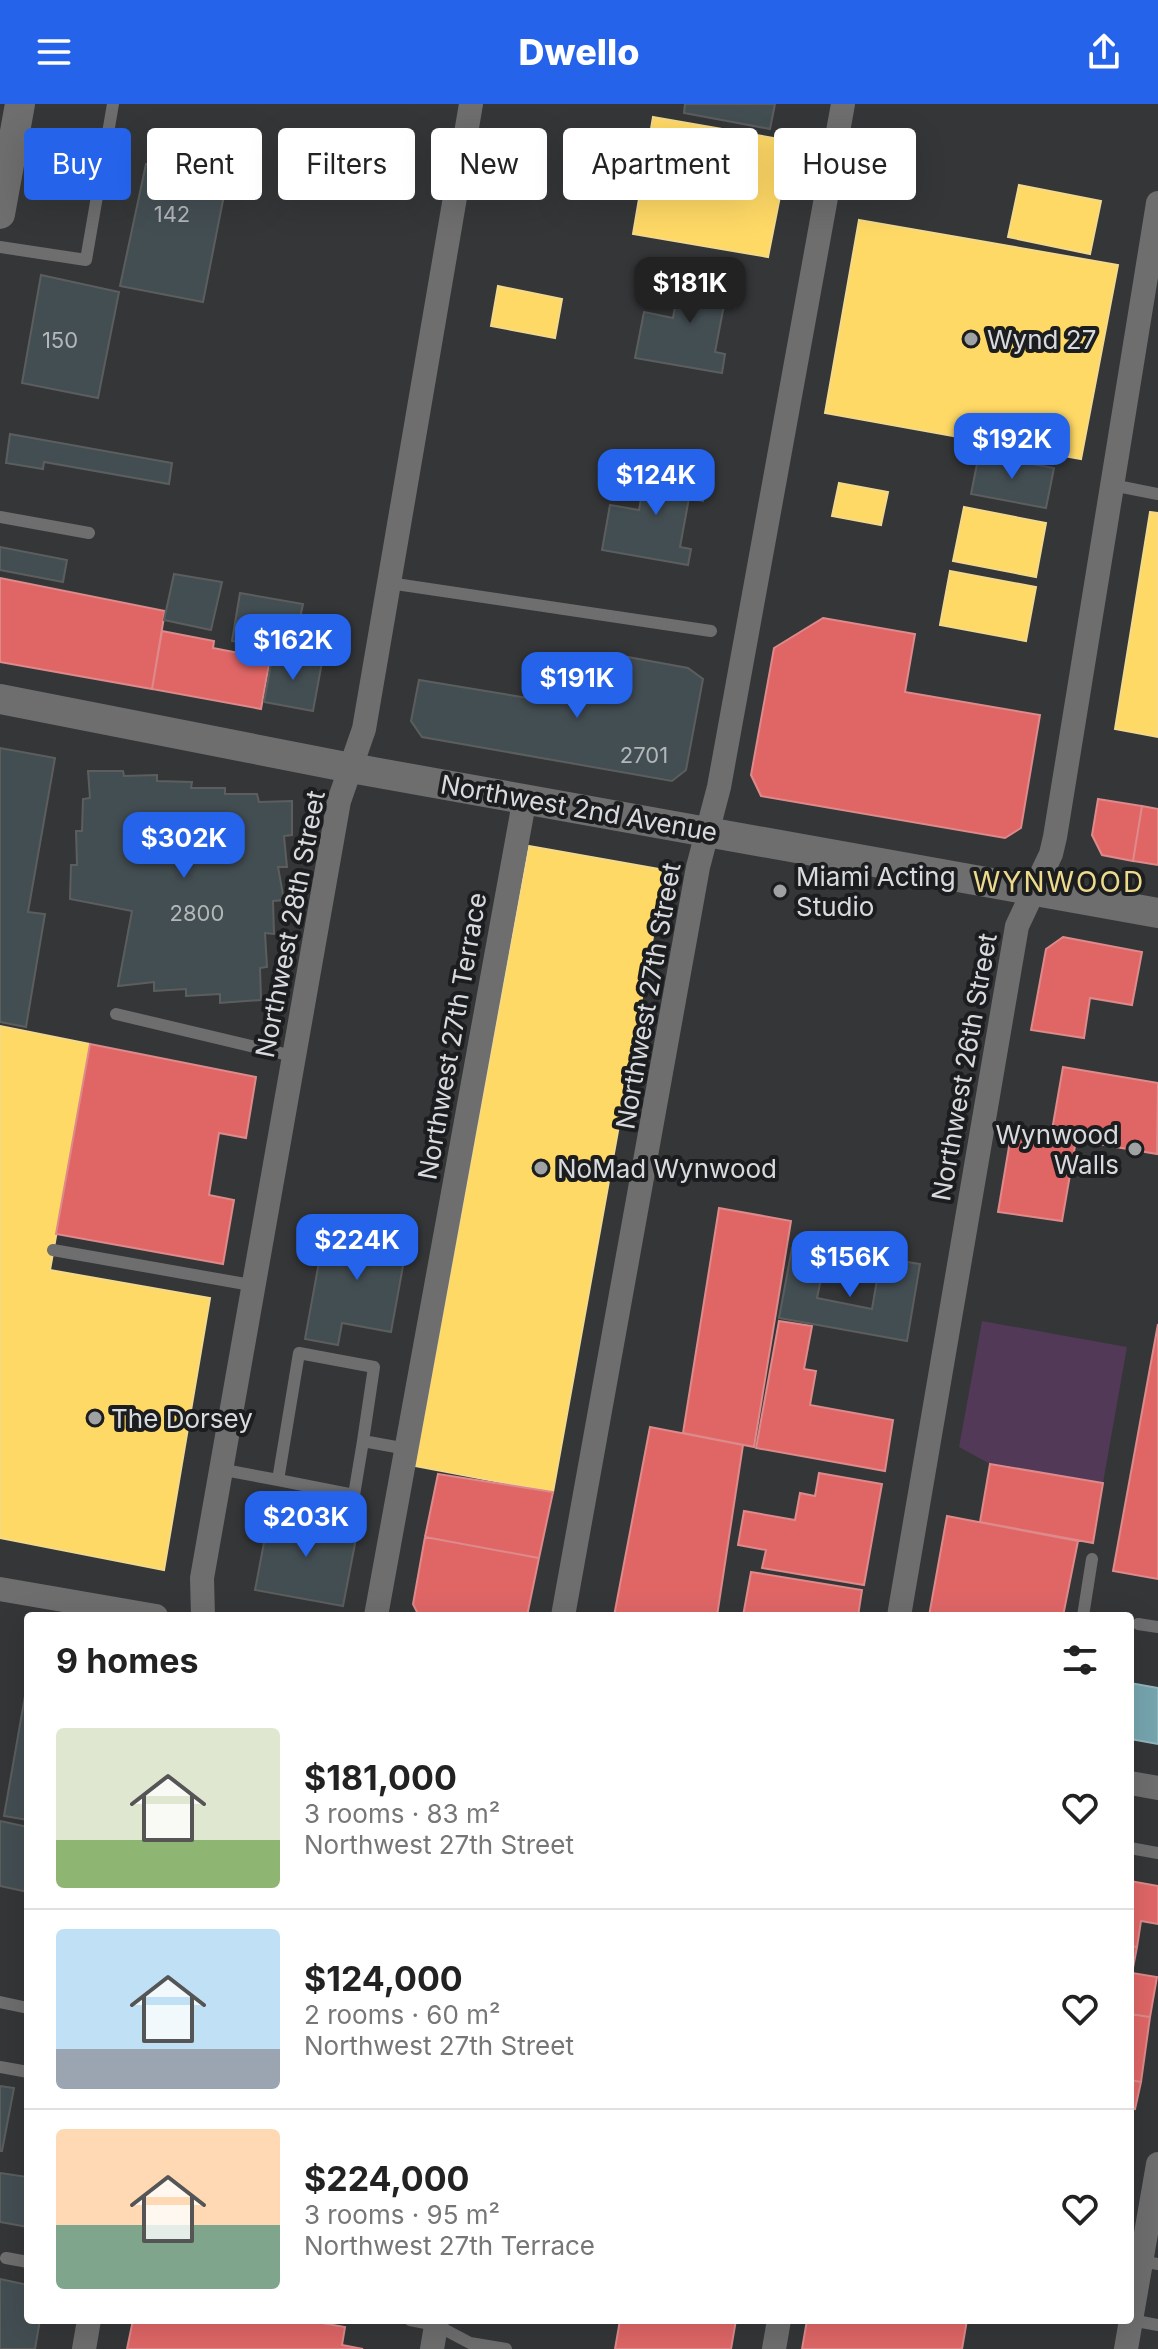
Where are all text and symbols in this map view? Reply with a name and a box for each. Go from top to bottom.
icon: menu [32,30,76,74]
text: Dwello [519,30,639,74]
icon: share [1082,30,1126,74]
chip: Buy [24,128,131,200]
chip: Rent [147,128,262,200]
chip: Filters [278,128,415,200]
chip: New [431,128,547,200]
chip: Apartment [563,128,758,200]
chip: House [774,128,916,200]
house number: 142 [154,201,190,227]
pin: $181K [634,257,746,325]
text: $181K [652,267,728,298]
place label: Wynd 27 [987,324,1096,355]
house number: 150 [42,327,78,353]
marker: Wynd 27 [962,330,980,348]
pin: $192K [956,413,1068,481]
text: $192K [972,423,1052,454]
pin: $124K [600,449,712,517]
text: $124K [616,459,696,490]
pin: $162K [237,614,349,682]
text: $162K [253,624,333,655]
pin: $191K [521,652,633,720]
text: $191K [539,662,615,693]
house number: 2701 [620,742,668,768]
street label: Northwest 2nd Avenue [438,768,720,848]
street label: Northwest 28th Street [249,788,331,1060]
pin: $302K [128,812,240,880]
text: $302K [141,822,227,853]
street label: Northwest 27th Street [609,860,687,1132]
place label: Miami Acting Studio [796,861,956,922]
district label: WYNWOOD [973,865,1145,899]
marker: Miami Acting Studio [771,882,789,900]
street label: Northwest 27th Terrace [411,890,493,1182]
house number: 2800 [170,900,224,926]
street label: Northwest 26th Street [925,931,1003,1203]
place label: Wynwood Walls [996,1119,1119,1180]
marker: Wynwood Walls [1126,1140,1144,1158]
place label: NoMad Wynwood [557,1153,777,1184]
marker: NoMad Wynwood [532,1159,550,1177]
pin: $224K [301,1214,413,1282]
text: $224K [314,1224,400,1255]
pin: $156K [794,1231,906,1299]
text: $156K [810,1241,890,1272]
place label: The Dorsey [111,1403,253,1434]
marker: The Dorsey [86,1409,104,1427]
pin: $203K [250,1491,362,1559]
text: $203K [263,1501,349,1532]
icon: filters [1058,1638,1102,1682]
text: 9 homes [56,1640,198,1681]
text: $181,000 [304,1757,457,1798]
icon: home [120,1760,216,1856]
icon: heart [1058,1786,1102,1830]
text: 3 rooms · 83 m² [304,1798,500,1829]
text: Northwest 27th Street [304,1829,574,1860]
text: $124,000 [304,1958,463,1999]
icon: home [120,1961,216,2057]
icon: heart [1058,1987,1102,2031]
text: 2 rooms · 60 m² [304,1999,500,2030]
text: Northwest 27th Street [304,2030,574,2061]
text: $224,000 [304,2158,470,2199]
icon: home [120,2161,216,2257]
icon: heart [1058,2187,1102,2231]
text: 3 rooms · 95 m² [304,2199,500,2230]
text: Northwest 27th Terrace [304,2230,595,2261]

